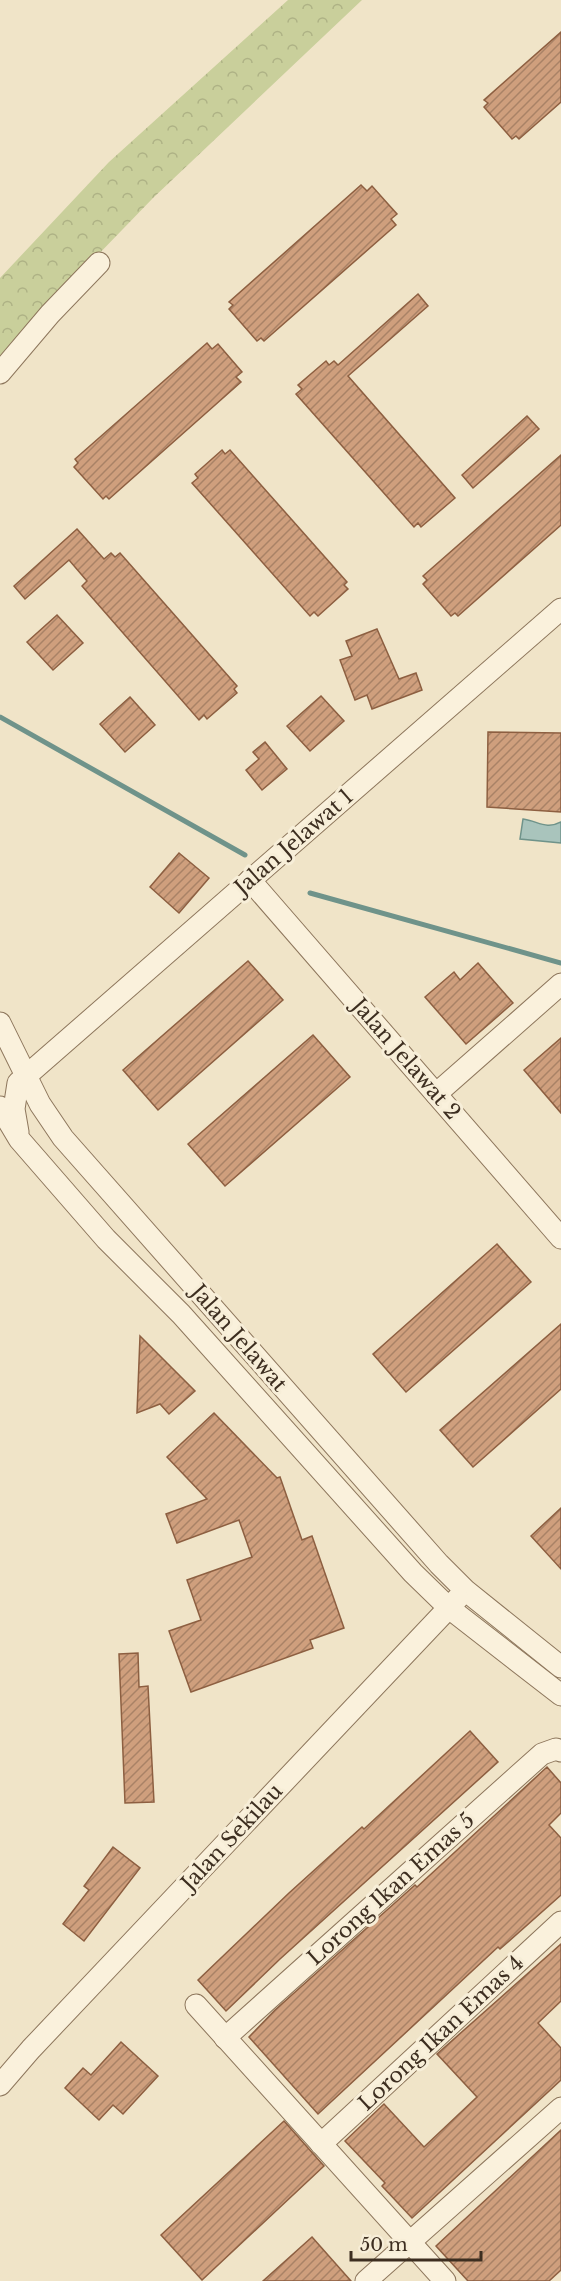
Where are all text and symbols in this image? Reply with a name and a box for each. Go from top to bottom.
street label: Jalan Jelawat 1 [227,783,359,903]
street label: Jalan Jelawat 2 [344,991,466,1125]
street label: Jalan Jelawat [184,1277,293,1397]
street label: Jalan Sekilau [174,1778,288,1898]
street label: Lorong Ikan Emas 5 [302,1807,480,1971]
street label: Lorong Ikan Emas 4 [353,1950,529,2116]
scale bar [351,2224,482,2262]
text: 50 m [360,2234,408,2256]

